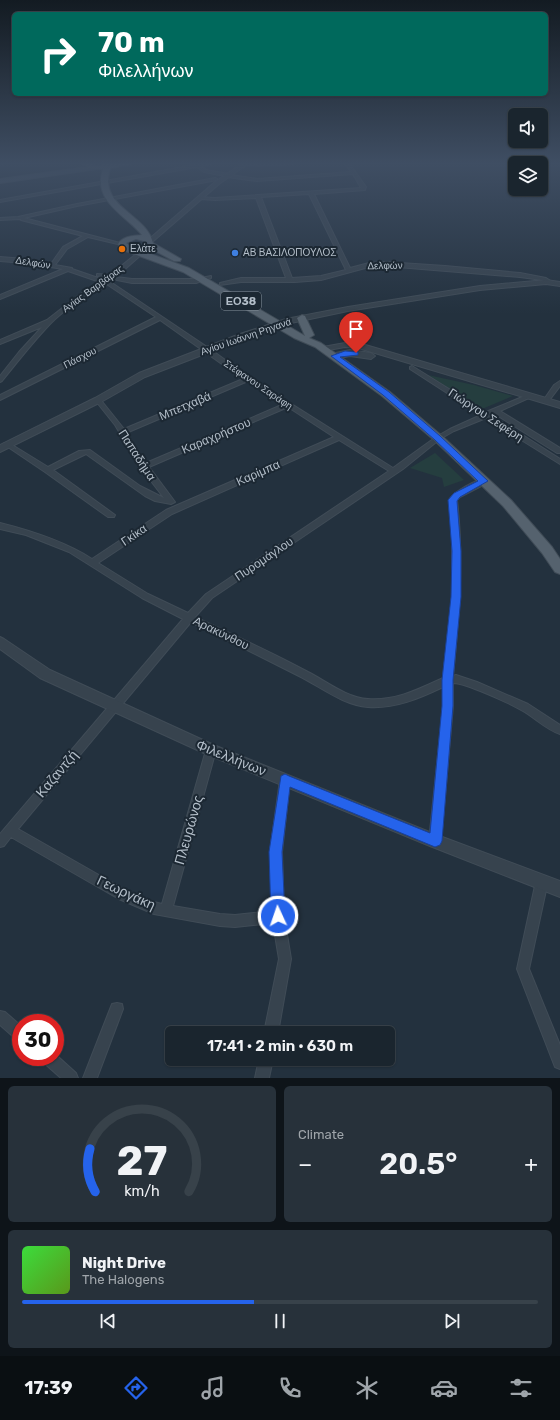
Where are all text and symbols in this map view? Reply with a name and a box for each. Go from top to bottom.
text: 70 m [98,26,165,59]
icon: right [32,28,84,80]
text: Φιλελλήνων [98,60,193,82]
map controls [508,108,548,196]
button: sound [508,108,548,148]
button: layers [508,156,548,196]
place label: Ελάτε [130,243,156,255]
marker: Ελάτε [117,244,127,254]
place label: ΑΒ ΒΑΣΙΛΟΠΟΥΛΟΣ [243,247,336,259]
marker: ΑΒ ΒΑΣΙΛΟΠΟΥΛΟΣ [230,248,240,258]
street label: Δελφών [15,254,51,272]
street label: Δελφών [367,260,403,272]
street label: Αγίας Βαρβάρας [60,263,126,315]
road number: ΕΟ38 [221,292,261,310]
pin [339,312,373,353]
street label: Αγίου Ιωάννη Ρηγανά [199,316,293,358]
icon: arrive [345,318,367,340]
street label: Πάσχου [62,345,98,371]
street label: Στέφανου Σαράφη [221,358,295,412]
street label: Γιώργου Σεφέρη [446,386,526,444]
street label: Μπετχαβά [157,389,213,423]
street label: Καραχρήστου [179,415,253,457]
street label: Παπαδήμα [115,427,159,483]
street label: Καρίμπα [234,457,282,489]
street label: Γκίκα [118,521,150,549]
street label: Πυρομάγλου [232,534,296,584]
street label: Αρακύνθου [191,614,251,652]
street label: Φιλελλήνων [193,736,269,780]
street label: Καζαντζή [32,747,82,801]
street label: Πλευρώνος [171,793,207,867]
street label: Γεωργάκη [94,872,158,914]
position arrow [257,895,299,937]
speed limit sign: 30 [12,1014,64,1066]
text: 17:41 · 2 min · 630 m [207,1037,353,1055]
text: Climate [298,1127,344,1142]
text: 27 [117,1136,167,1185]
text: 20.5° [379,1146,457,1182]
text: − [298,1151,312,1178]
text: + [524,1151,538,1178]
text: km/h [124,1183,160,1200]
text: Night Drive [82,1254,166,1272]
text: The Halogens [82,1272,164,1287]
icon: previous [97,1310,119,1332]
icon: pause [269,1310,291,1332]
icon: next [441,1310,463,1332]
icon: directions [122,1374,150,1402]
icon: music [199,1374,227,1402]
icon: phone [276,1374,304,1402]
icon: climate [353,1374,381,1402]
icon: car [430,1374,458,1402]
icon: filters [507,1374,535,1402]
text: 17:39 [25,1377,72,1399]

